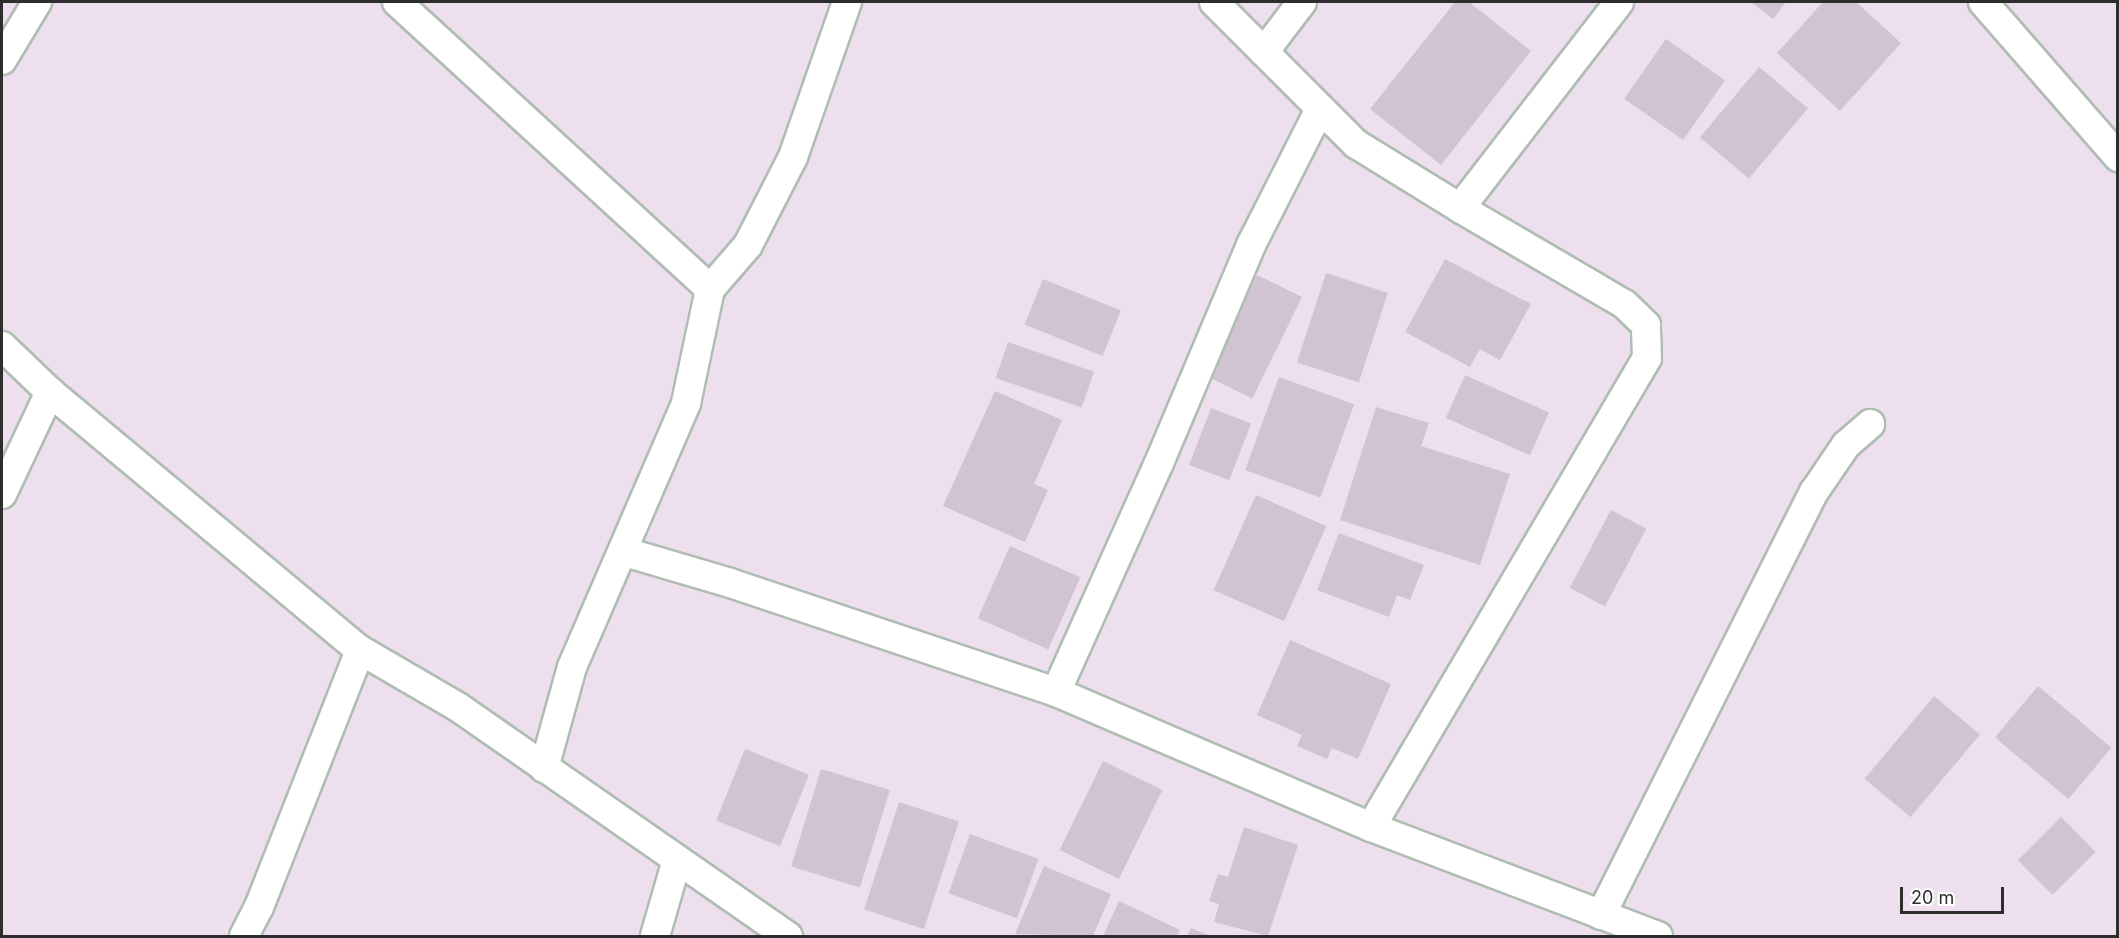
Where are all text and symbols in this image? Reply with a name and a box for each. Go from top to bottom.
scale bar [1903,875,2006,913]
text: 20 m [1911,887,1954,908]

